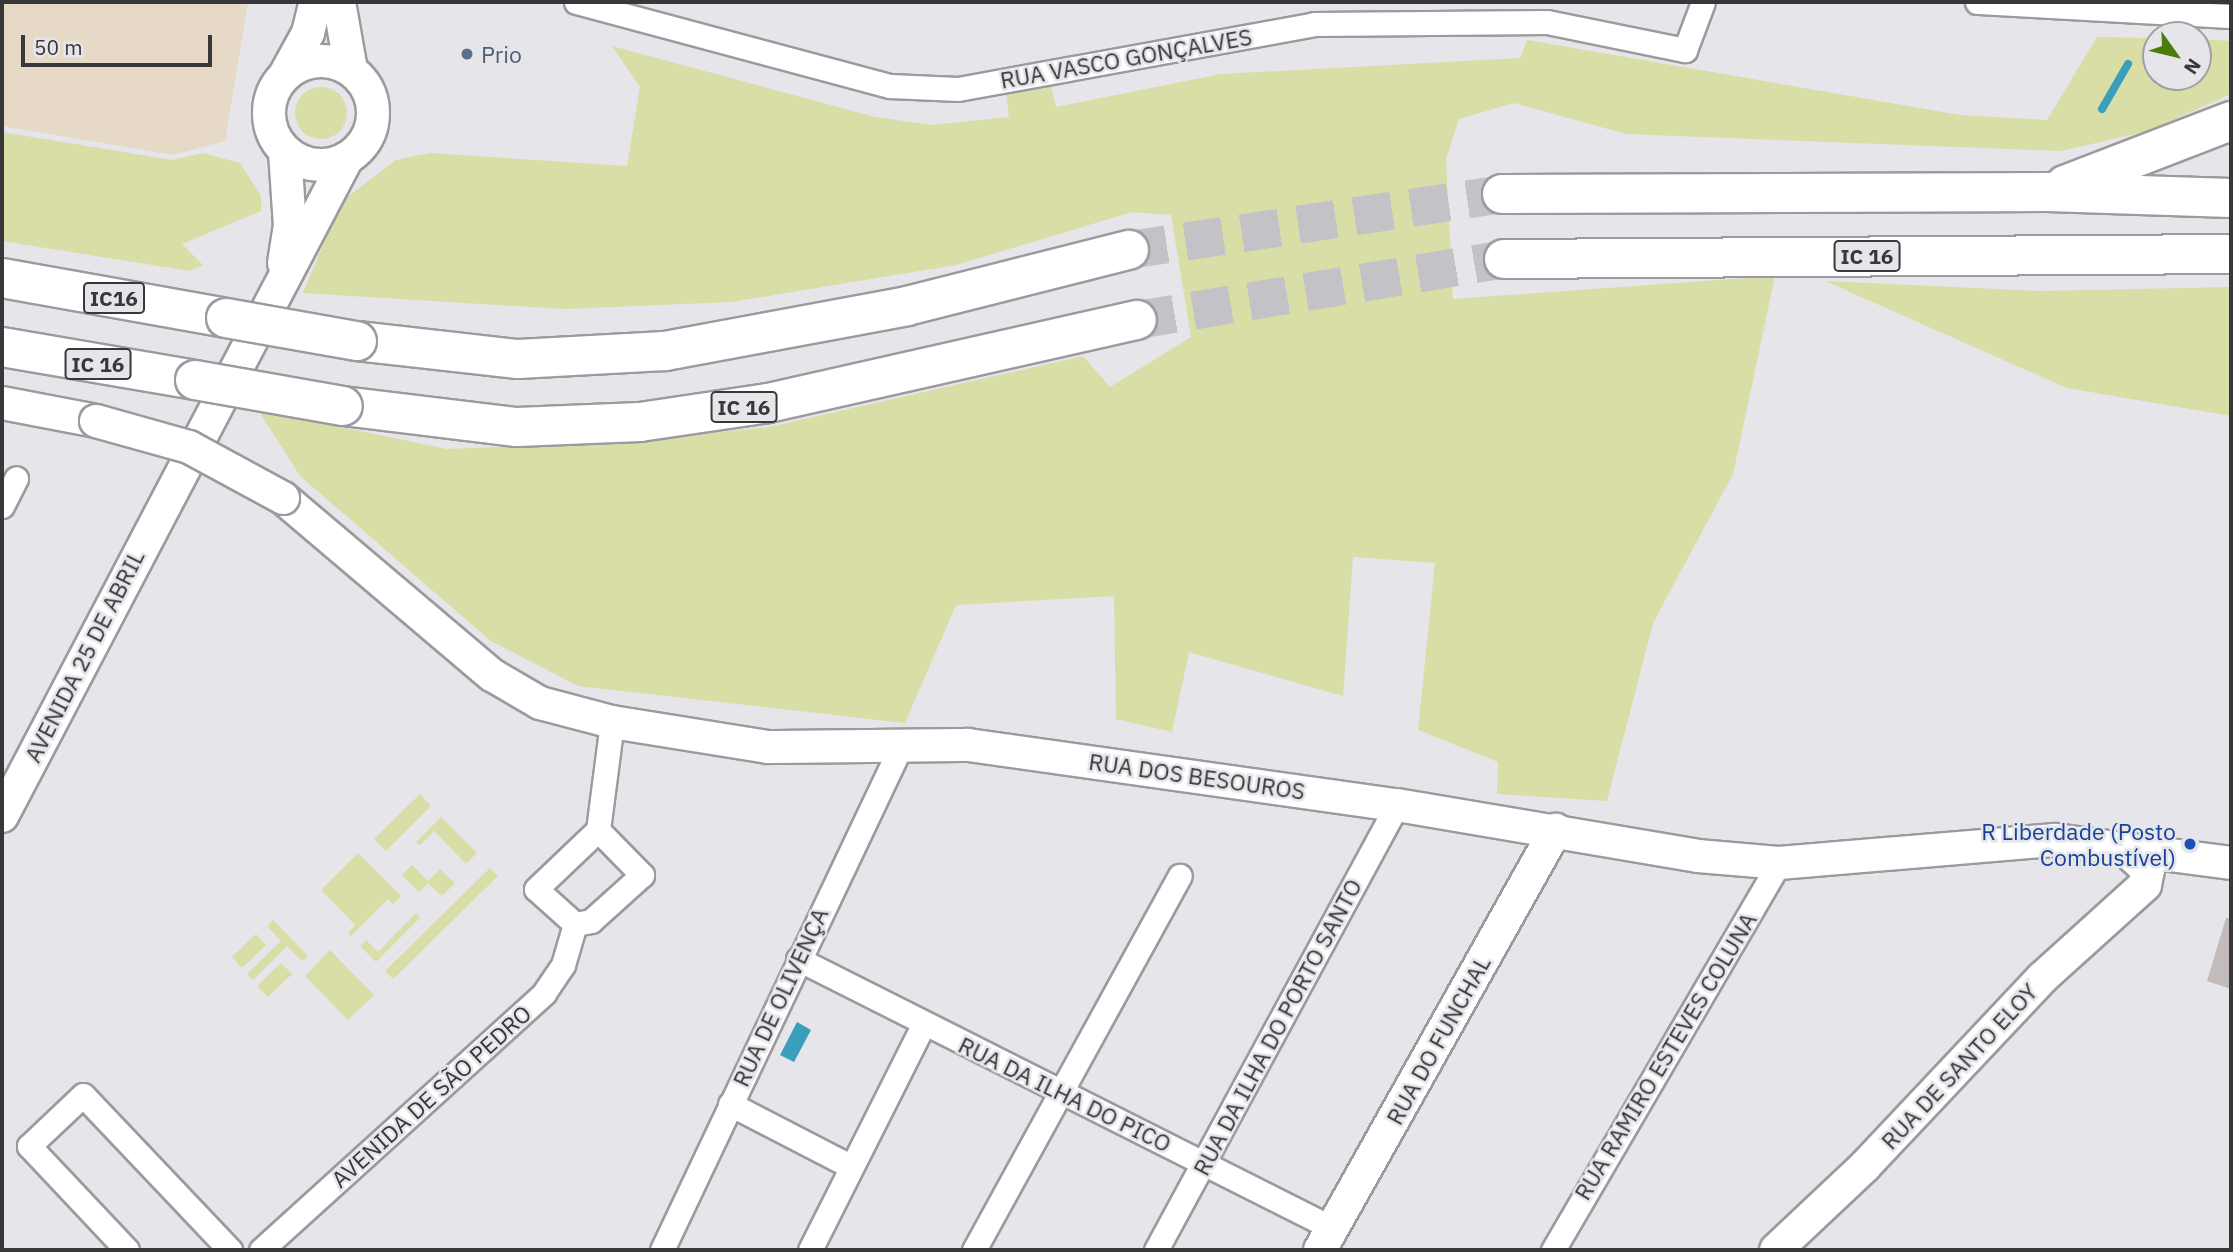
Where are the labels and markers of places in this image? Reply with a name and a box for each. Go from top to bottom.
place label: Prio [481,40,522,68]
marker: Prio [459,46,475,62]
place label: R Liberdade (Posto Combustível) [1981,817,2176,871]
marker: R Liberdade (Posto Combustível) [2182,836,2198,852]

